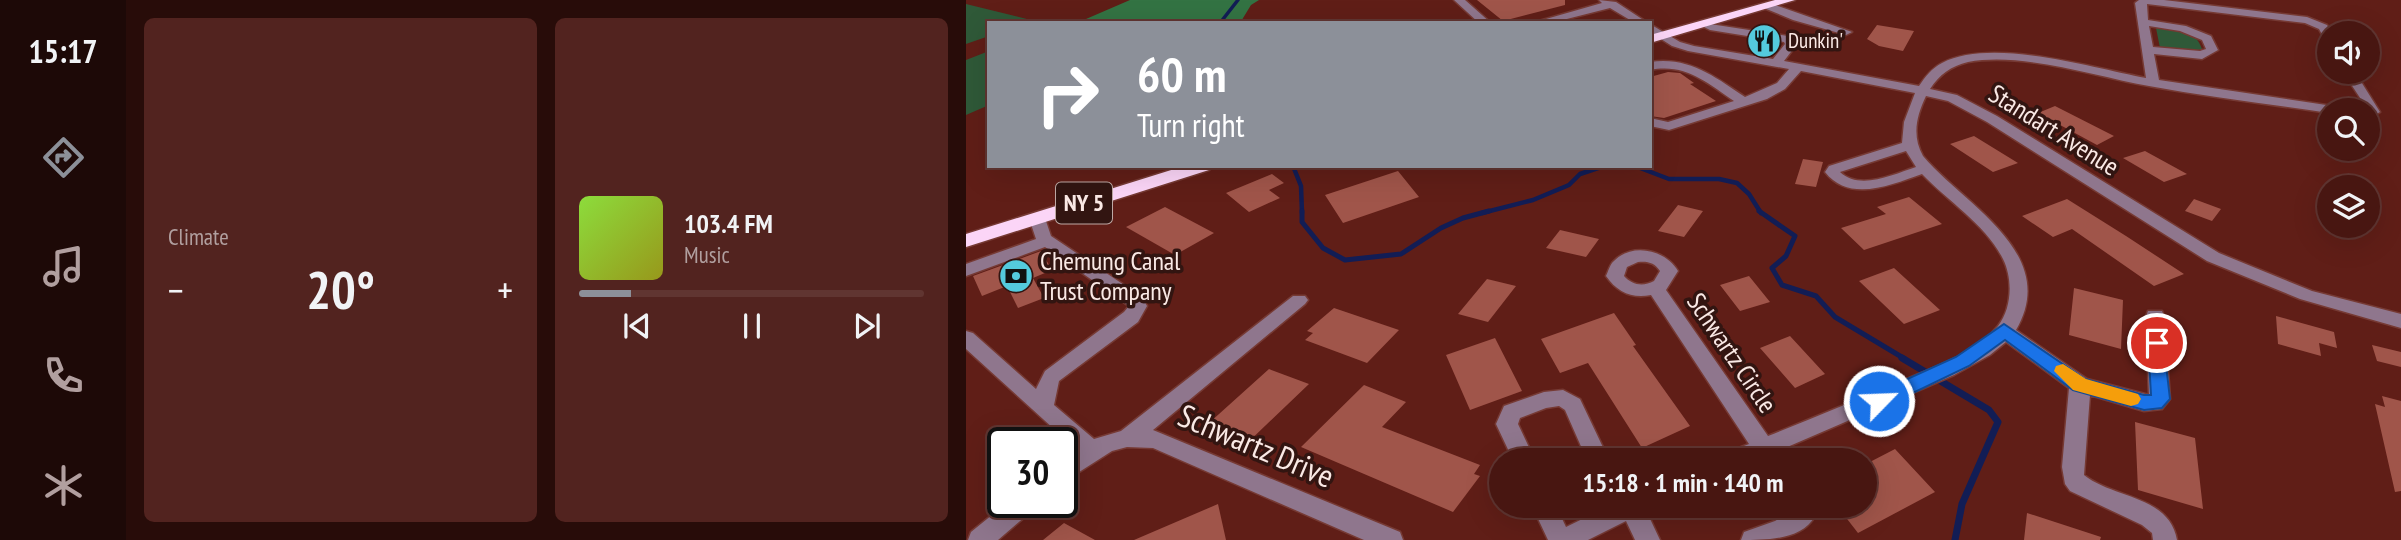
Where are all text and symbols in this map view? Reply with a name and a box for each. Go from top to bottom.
map controls [2317,21,2380,238]
button: sound [2317,21,2380,84]
restaurant icon: Dunkin' [1745,22,1783,60]
place label: Dunkin' [1788,27,1843,54]
text: 15:17 [28,30,98,72]
text: 60 m [1137,42,1226,106]
icon: right [1022,49,1113,140]
street label: Standart Avenue [1983,77,2125,183]
button: search [2317,98,2380,161]
text: Turn right [1137,104,1245,146]
icon: directions [39,133,88,182]
button: layers [2317,175,2380,238]
road number: NY 5 [1056,182,1112,224]
text: 103.4 FM [684,207,773,240]
text: Climate [168,222,229,251]
text: Music [684,240,730,269]
icon: music [39,242,88,291]
place label: Chemung Canal Trust Company [1040,244,1180,307]
text: 20° [306,256,375,323]
bank icon: Chemung Canal Trust Company [997,257,1035,295]
text: − [168,265,184,314]
text: + [497,265,513,314]
street label: Schwartz Circle [1680,287,1785,419]
icon: previous [618,307,656,345]
icon: pause [733,307,771,345]
icon: next [848,307,886,345]
pin [2127,313,2187,373]
icon: arrive [2138,324,2176,362]
icon: phone [39,351,88,400]
position arrow [1842,364,1916,438]
street label: Schwartz Drive [1172,394,1340,497]
speed limit sign: 30 [987,427,1078,518]
icon: climate [39,461,88,510]
text: 15:18 · 1 min · 140 m [1583,466,1783,499]

